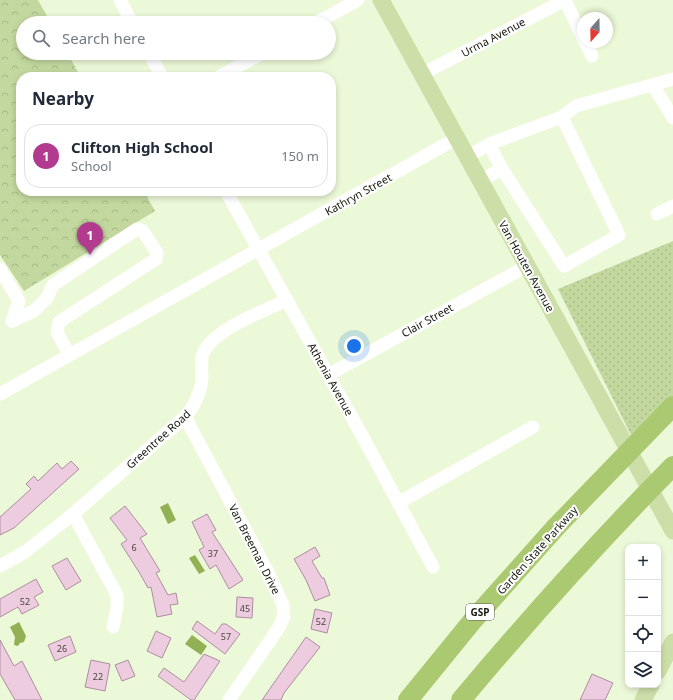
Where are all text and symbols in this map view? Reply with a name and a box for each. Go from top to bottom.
north arrow [577,12,613,48]
street label: Urma Avenue [458,14,528,60]
search box [16,16,336,60]
icon: search [30,27,52,49]
text: Search here [62,28,145,48]
text: Nearby [32,87,94,110]
text: Clifton High School [71,137,213,157]
text: 1 [42,147,50,165]
text: 150 m [281,147,319,165]
text: School [71,157,112,175]
street label: Kathryn Street [322,169,394,219]
street label: Van Houten Avenue [496,218,558,314]
pin: 1 [77,222,103,255]
street label: Clair Street [398,300,456,340]
your location [344,336,364,356]
street label: Athenia Avenue [305,340,357,418]
street label: Greentree Road [123,406,193,472]
street label: Van Breeman Drive [226,501,284,597]
street label: Garden State Parkway [493,502,581,597]
house number: 6 [131,541,137,554]
map controls [625,544,661,688]
button: + [625,544,661,580]
house number: 37 [208,547,218,560]
button: − [625,580,661,616]
house number: 52 [20,595,30,608]
house number: 45 [240,602,250,615]
road number: GSP [466,604,494,620]
house number: 52 [316,615,326,628]
button: locate [625,616,661,652]
house number: 57 [221,630,231,643]
house number: 26 [57,642,67,655]
button: layers [625,652,661,688]
house number: 22 [93,670,103,683]

